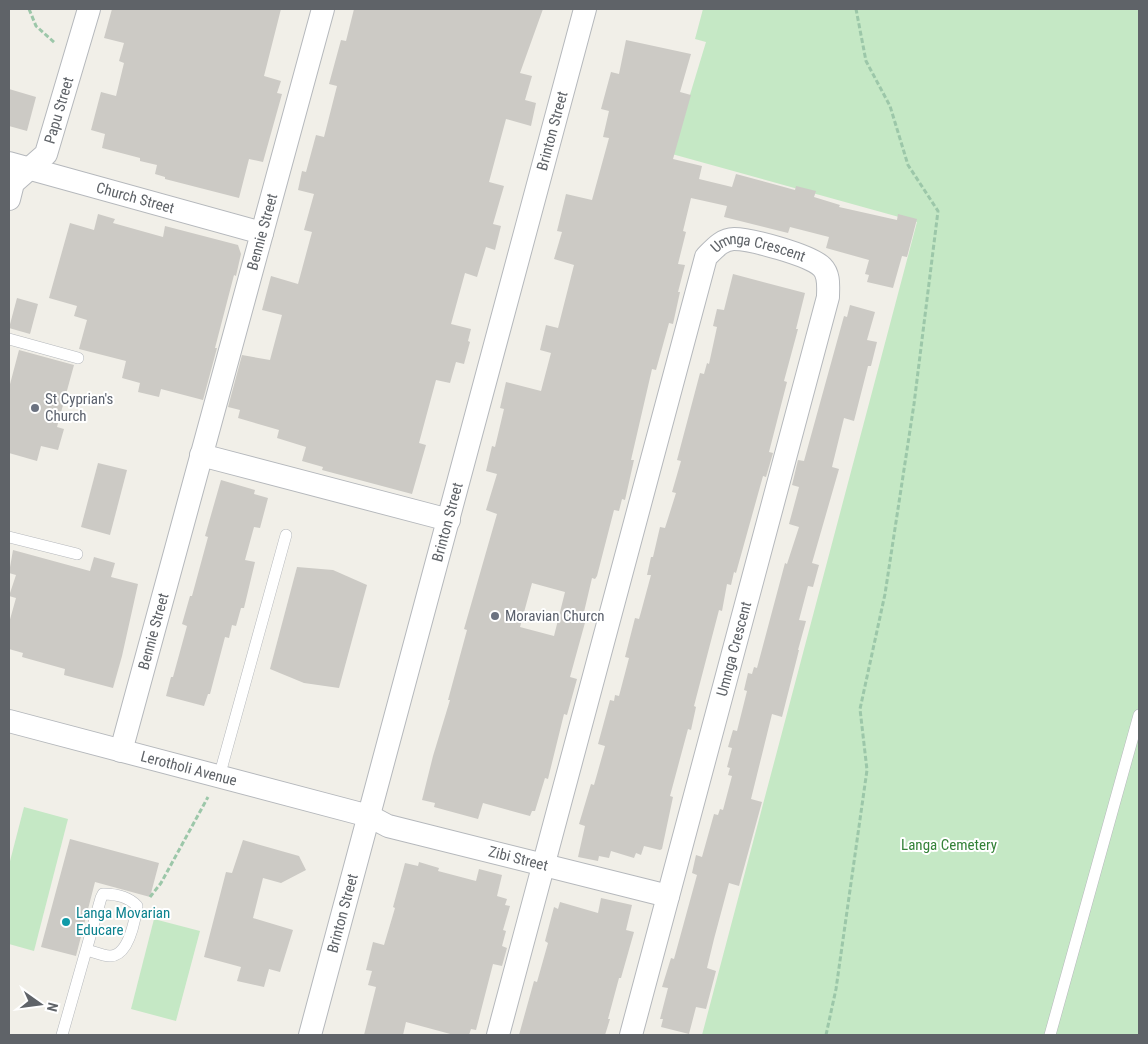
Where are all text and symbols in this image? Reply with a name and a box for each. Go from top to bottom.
street label: Papu Street [41,75,77,146]
street label: Brinton Street [533,89,572,172]
street label: Church Street [94,179,176,217]
street label: Bennie Street [243,191,281,272]
street label: Umnga Crescent [707,230,808,266]
place label: St Cyprian's Church [45,390,114,425]
marker: St Cyprian's Church [29,402,41,414]
street label: Brinton Street [428,481,467,564]
street label: Bennie Street [135,591,173,672]
street label: Umnga Crescent [713,600,755,698]
place label: Moravian Churcn [505,607,605,625]
marker: Moravian Churcn [489,610,501,622]
street label: Lerotholi Avenue [139,747,239,790]
park label: Langa Cemetery [901,836,997,854]
street label: Zibi Street [487,842,550,875]
street label: Brinton Street [323,872,362,955]
place label: Langa Movarian Educare [76,904,170,939]
marker: Langa Movarian Educare [60,916,72,928]
north arrow [15,979,65,1029]
text: N [44,1001,61,1013]

